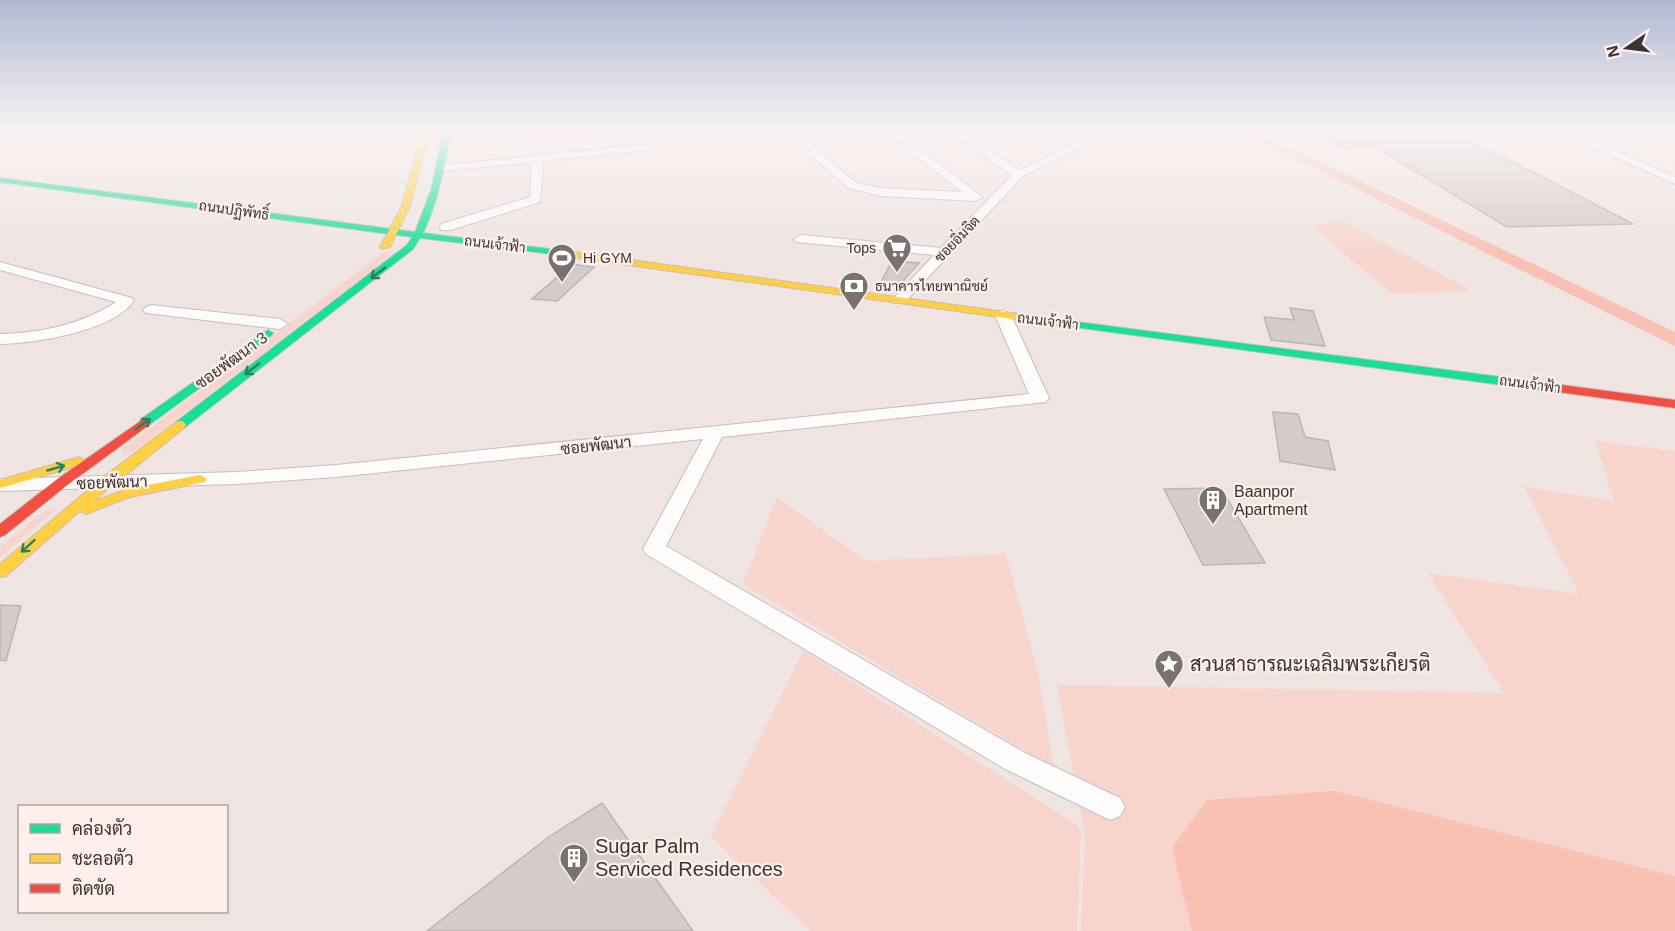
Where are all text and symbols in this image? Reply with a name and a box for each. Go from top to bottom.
north arrow [1597,18,1657,78]
text: N [1603,44,1623,59]
street label: ถนนปฏิพัทธิ์ [198,193,271,224]
street label: ซอยอิ่มจิต [929,210,983,265]
street label: ถนนเจ้าฟ้า [463,231,527,256]
supermarket icon: Tops [881,232,913,274]
place label: Tops [846,240,876,256]
sports icon: Hi GYM [546,242,578,284]
place label: Hi GYM [583,250,632,266]
one-way arrow [370,266,386,279]
bank icon: ธนาคารไทยพาณิชย์ [838,270,870,312]
place label: ธนาคารไทยพาณิชย์ [875,277,988,294]
street label: ถนนเจ้าฟ้า [1016,308,1080,333]
street label: ซอยพัฒนา 3 [191,327,271,392]
one-way arrow [245,362,261,375]
street label: ถนนเจ้าฟ้า [1498,371,1562,396]
one-way arrow [134,418,150,431]
street label: ซอยพัฒนา [560,431,632,458]
one-way arrow [46,462,65,473]
street label: ซอยพัฒนา [76,471,148,492]
place label: Baanpor Apartment [1234,483,1308,518]
building icon: Baanpor Apartment [1197,484,1229,526]
one-way arrow [21,539,36,553]
place icon: สวนสาธารณะเฉลิมพระเกียรติ [1153,648,1185,690]
place label: สวนสาธารณะเฉลิมพระเกียรติ [1190,651,1431,675]
legend [18,805,228,913]
text: คล่องตัว [72,817,132,839]
place label: Sugar Palm Serviced Residences [595,835,783,880]
building icon: Sugar Palm Serviced Residences [558,842,590,884]
text: ชะลอตัว [72,848,134,869]
text: ติดขัด [72,878,115,899]

